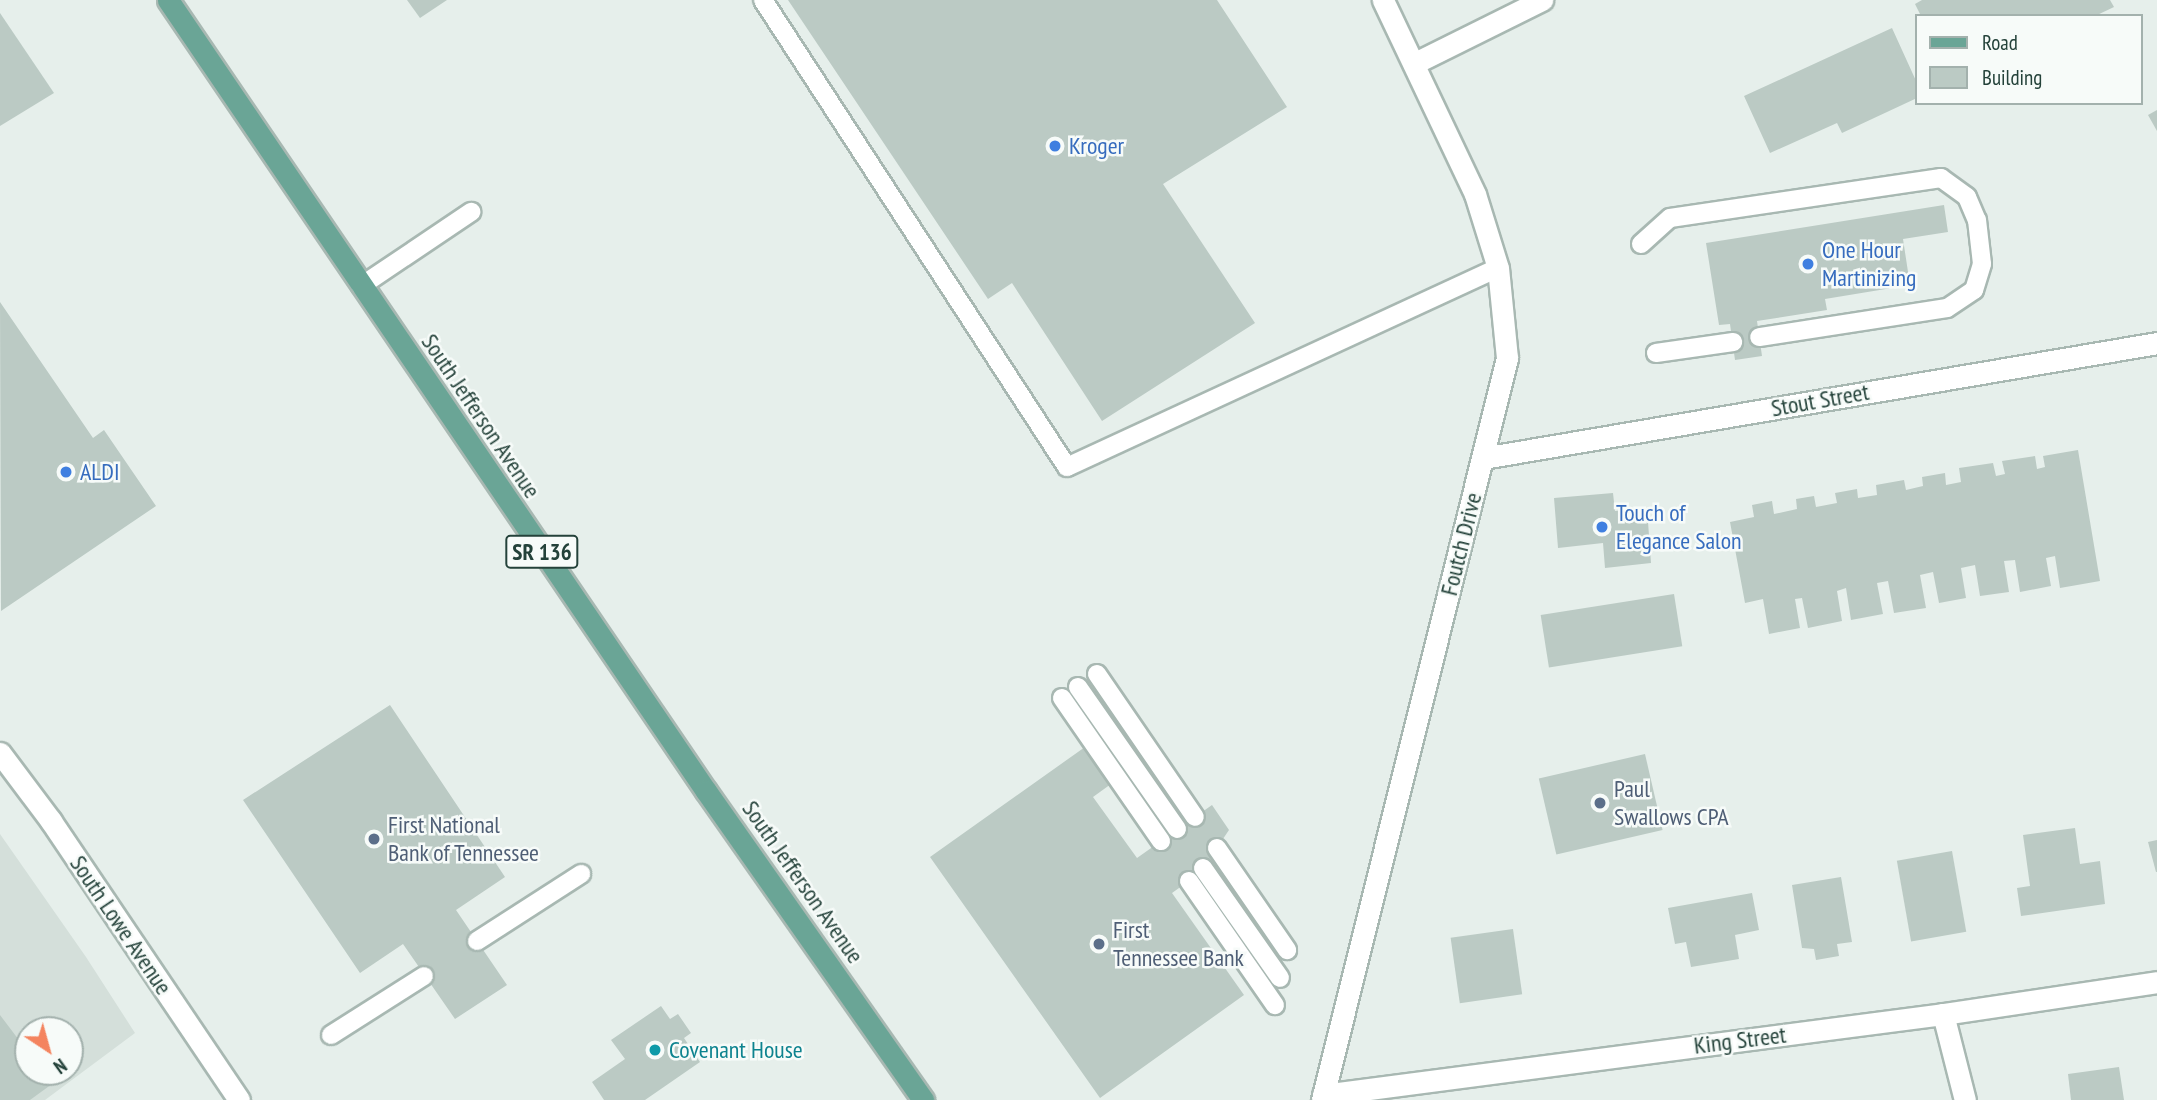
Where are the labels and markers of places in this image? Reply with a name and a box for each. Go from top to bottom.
place label: Kroger [1069,132,1124,160]
marker: Kroger [1047,138,1063,154]
place label: One Hour Martinizing [1822,236,1916,292]
marker: One Hour Martinizing [1800,256,1816,272]
place label: ALDI [80,458,120,486]
marker: ALDI [58,464,74,480]
place label: Touch of Elegance Salon [1616,499,1742,555]
marker: Touch of Elegance Salon [1594,519,1610,535]
place label: Paul Swallows CPA [1614,775,1729,831]
marker: Paul Swallows CPA [1592,795,1608,811]
place label: First National Bank of Tennessee [388,811,540,867]
marker: First National Bank of Tennessee [366,831,382,847]
place label: First Tennessee Bank [1113,916,1244,972]
marker: First Tennessee Bank [1091,936,1107,952]
place label: Covenant House [669,1036,803,1064]
marker: Covenant House [647,1042,663,1058]

